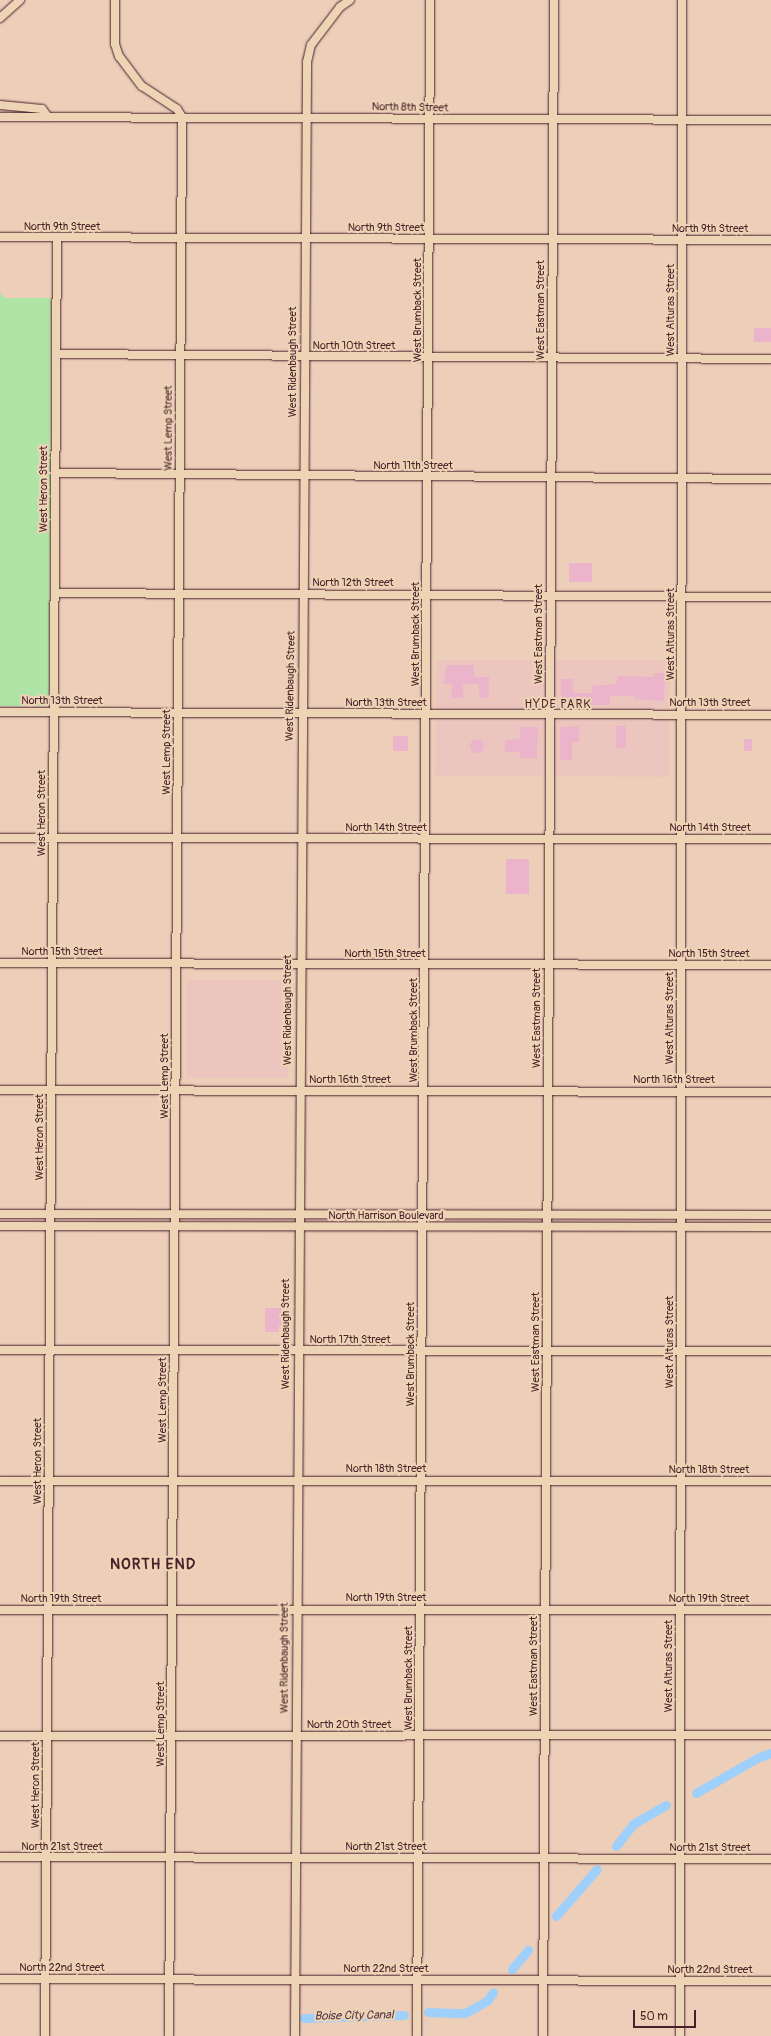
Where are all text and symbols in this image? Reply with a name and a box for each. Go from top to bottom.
street label: North 8th Street [372,101,448,115]
street label: North 9th Street [24,220,100,234]
street label: North 9th Street [348,221,424,235]
street label: North 9th Street [672,222,748,236]
street label: West Brumback Street [411,258,425,362]
street label: West Eastman Street [534,260,548,360]
street label: West Alturas Street [664,264,678,356]
street label: West Ridenbaugh Street [286,307,300,417]
street label: North 10th Street [313,339,395,353]
street label: West Lemp Street [162,385,176,471]
street label: West Heron Street [37,446,51,532]
street label: North 11th Street [373,459,453,473]
street label: North 12th Street [312,576,394,590]
street label: West Brumback Street [409,582,423,686]
street label: West Eastman Street [532,584,546,684]
street label: West Alturas Street [664,588,678,680]
street label: West Ridenbaugh Street [283,631,299,741]
street label: North 13th Street [21,694,103,708]
street label: North 13th Street [345,696,427,710]
street label: North 13th Street [669,696,751,710]
district label: HYDE PARK [524,698,592,712]
street label: West Lemp Street [160,709,174,795]
street label: West Heron Street [35,770,49,856]
street label: North 14th Street [345,821,427,835]
street label: North 14th Street [669,821,751,835]
street label: North 15th Street [21,945,103,959]
street label: North 15th Street [344,947,426,961]
street label: North 15th Street [668,947,750,961]
street label: West Ridenbaugh Street [281,955,295,1065]
street label: West Eastman Street [530,968,544,1068]
street label: West Alturas Street [663,972,677,1064]
street label: West Brumback Street [407,978,421,1082]
street label: West Lemp Street [158,1033,172,1119]
street label: North 16th Street [309,1073,391,1087]
street label: North 16th Street [633,1073,715,1087]
street label: West Heron Street [33,1094,47,1180]
street label: North Harrison Boulevard [328,1209,444,1223]
street label: West Ridenbaugh Street [279,1279,293,1389]
street label: West Eastman Street [529,1292,543,1392]
street label: West Alturas Street [663,1296,677,1388]
street label: West Brumback Street [404,1302,418,1406]
street label: North 17th Street [309,1333,391,1347]
street label: West Lemp Street [156,1357,170,1443]
street label: West Heron Street [31,1418,45,1504]
street label: North 18th Street [346,1462,426,1476]
street label: North 18th Street [669,1463,749,1477]
district label: NORTH END [110,1556,196,1574]
street label: North 19th Street [345,1591,427,1605]
street label: North 19th Street [20,1592,102,1606]
street label: North 19th Street [668,1592,750,1606]
street label: West Ridenbaugh Street [278,1603,292,1713]
street label: West Eastman Street [527,1616,541,1716]
street label: West Alturas Street [662,1620,676,1712]
street label: West Brumback Street [402,1626,416,1730]
street label: West Lemp Street [154,1681,168,1767]
street label: North 20th Street [307,1718,391,1732]
street label: West Heron Street [29,1742,43,1828]
street label: North 21st Street [21,1840,103,1854]
street label: North 21st Street [345,1840,427,1854]
street label: North 21st Street [669,1841,751,1855]
street label: North 22nd Street [19,1961,105,1975]
street label: North 22nd Street [343,1962,429,1976]
street label: North 22nd Street [667,1963,753,1977]
scale bar [635,2002,698,2028]
water label: Boise City Canal [314,2008,394,2024]
text: 50 m [640,2009,668,2024]

